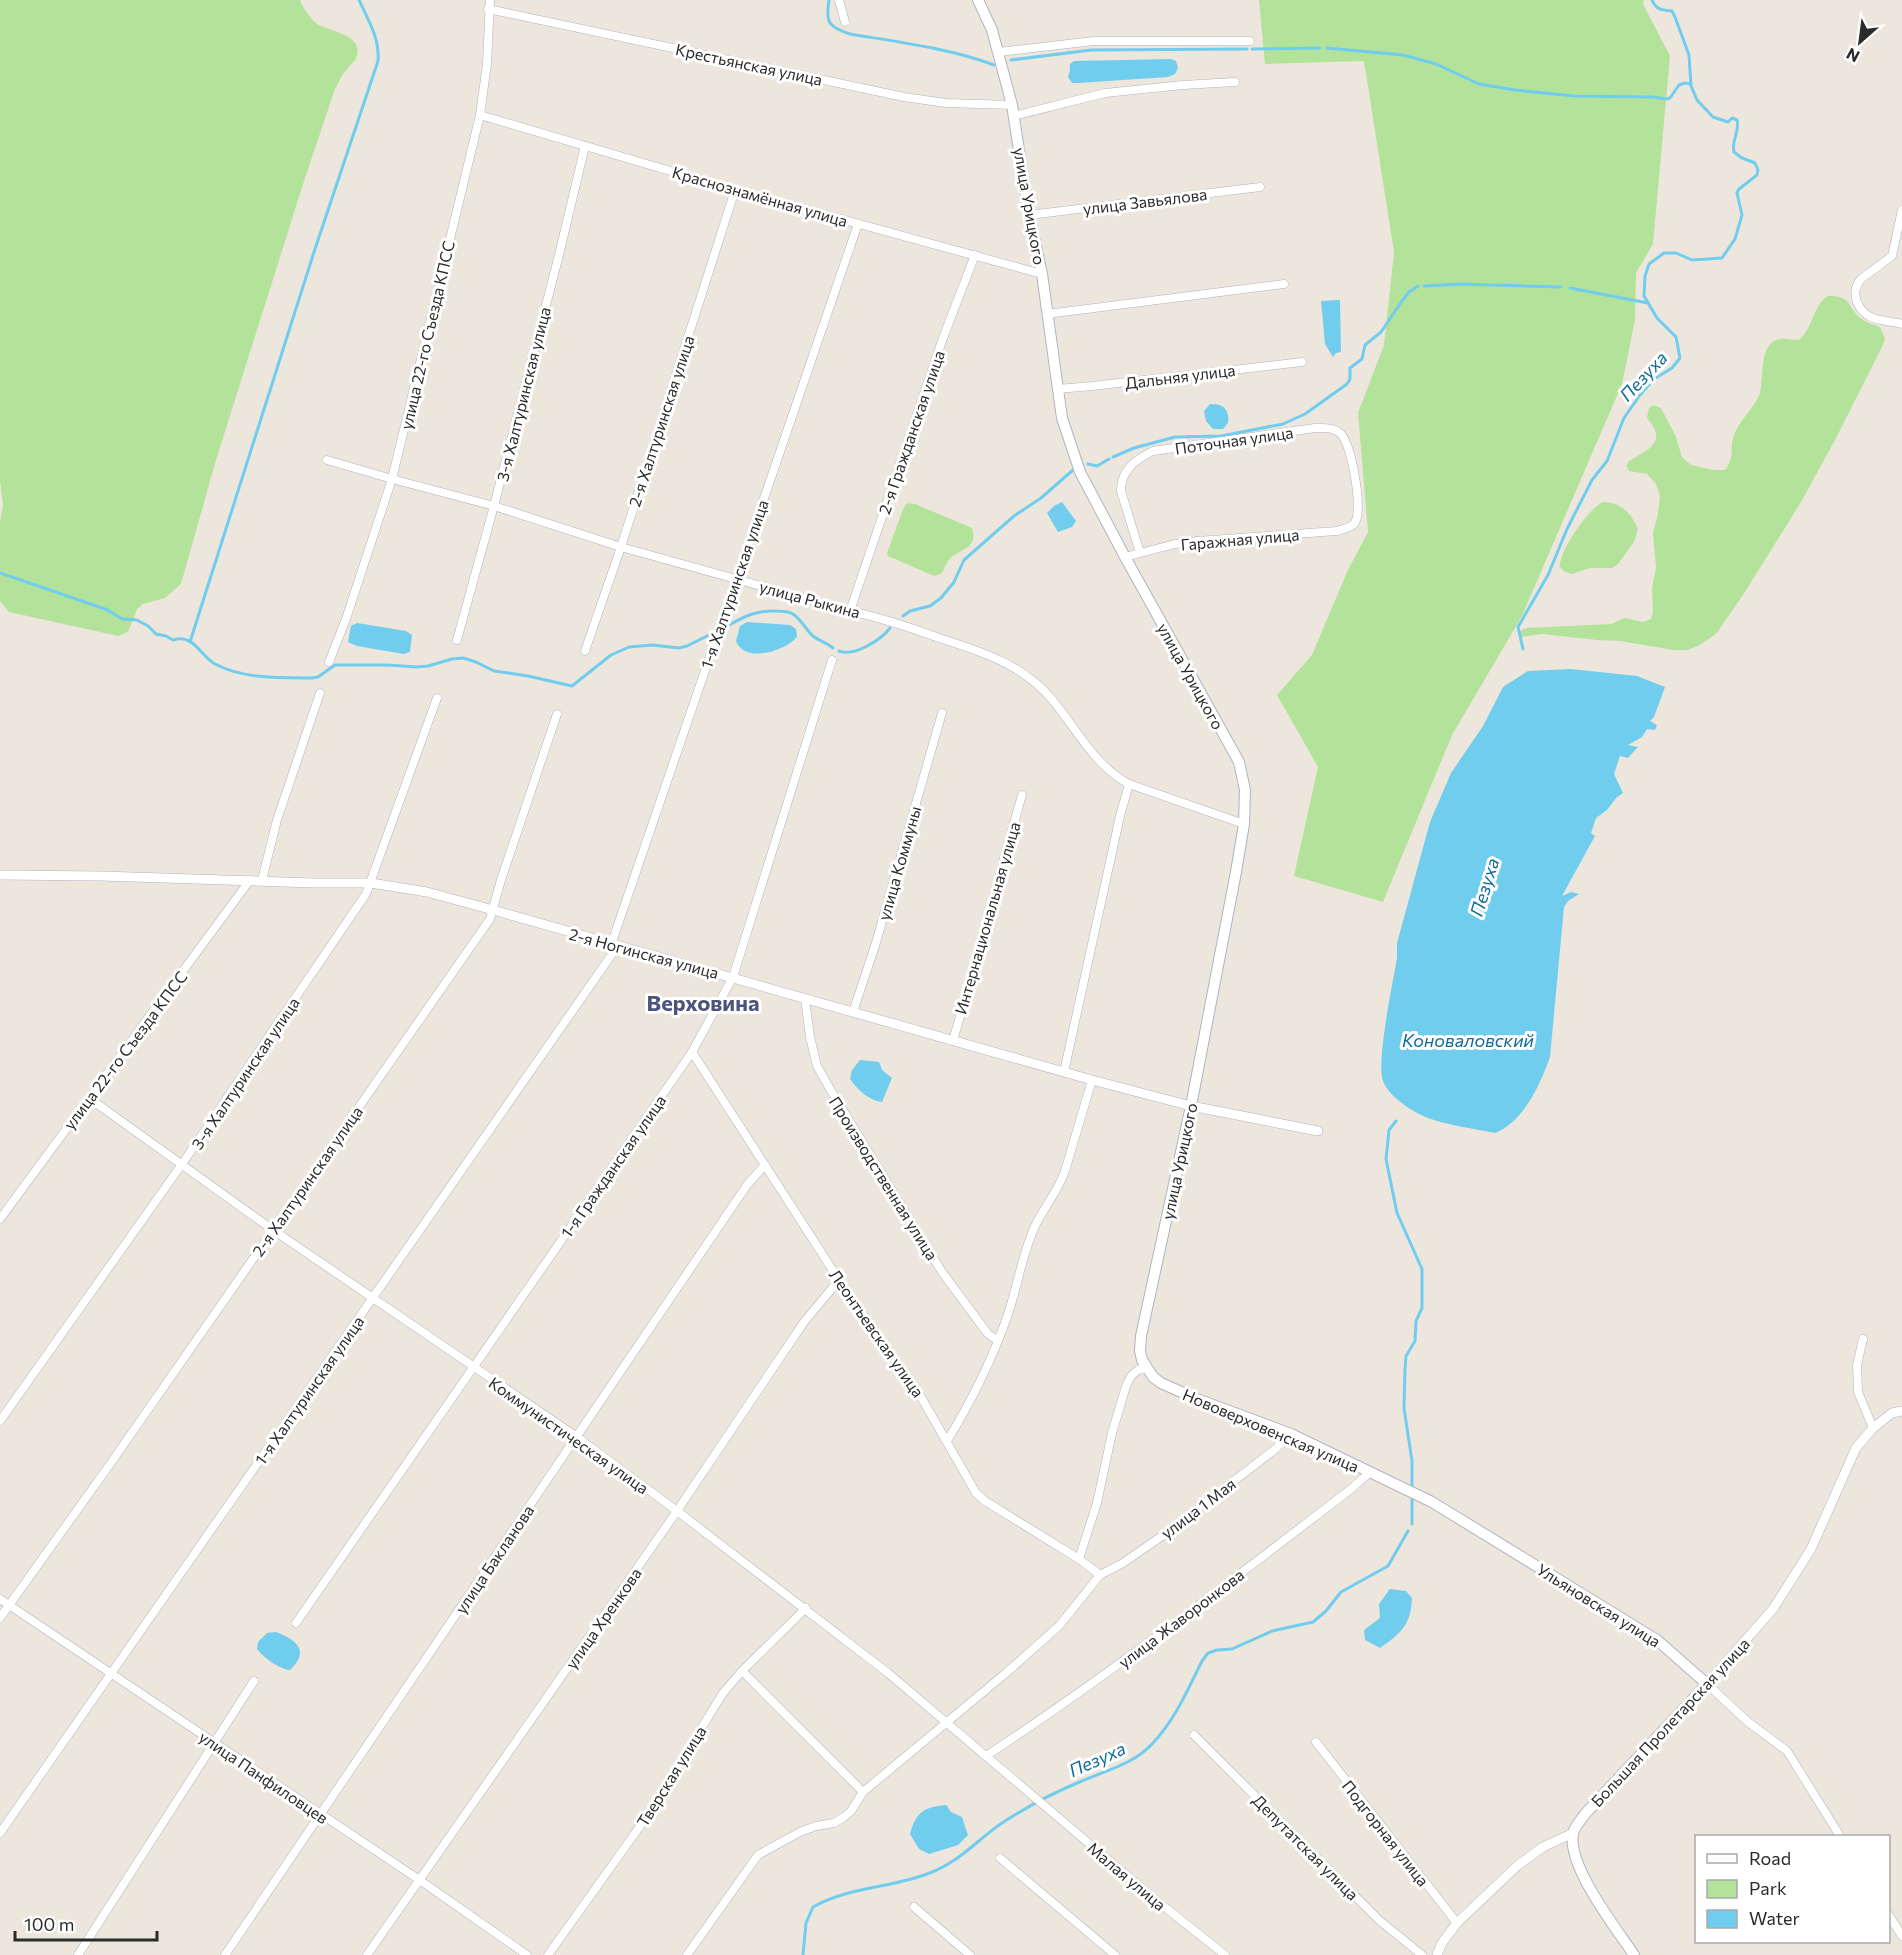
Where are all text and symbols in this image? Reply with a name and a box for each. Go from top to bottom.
north arrow [1830,12,1890,72]
street label: Крестьянская улица [674,39,824,89]
text: N [1843,44,1862,67]
street label: улица Урицкого [1010,146,1050,266]
street label: Краснознамённая улица [670,162,850,230]
street label: улица Завьялова [1082,184,1208,218]
street label: улица 22-го Съезда КПСС [396,239,458,431]
street label: 3-я Халтуринская улица [492,305,554,483]
street label: 2-я Халтуринская улица [624,333,698,509]
water label: Пезуха [1615,347,1671,405]
street label: 2-я Гражданская улица [874,348,948,516]
street label: Дальняя улица [1124,360,1236,392]
street label: Поточная улица [1174,422,1294,458]
street label: 1-я Халтуринская улица [696,497,772,671]
street label: Гаражная улица [1180,524,1300,554]
street label: улица Рыкина [758,576,862,622]
street label: улица Урицкого [1154,619,1228,733]
street label: улица Коммуны [874,804,924,922]
street label: Интернациональная улица [950,820,1024,1016]
water label: Пезуха [1465,855,1503,919]
street label: 2-я Ногинская улица [567,924,721,982]
street label: улица 22-го Съезда КПСС [59,967,191,1133]
district label: Верховина [647,989,759,1016]
street label: 3-я Халтуринская улица [187,993,303,1153]
water label: Коноваловский [1402,1029,1535,1051]
street label: 1-я Гражданская улица [556,1091,670,1241]
street label: Производственная улица [826,1093,942,1263]
street label: улица Урицкого [1157,1101,1201,1221]
street label: 2-я Халтуринская улица [248,1102,366,1260]
street label: Леонтьевская улица [826,1265,928,1401]
street label: 1-я Халтуринская улица [250,1312,368,1468]
street label: Коммунистическая улица [486,1373,652,1497]
street label: Нововерховенская улица [1180,1384,1362,1476]
street label: улица 1 Мая [1157,1474,1239,1542]
street label: улица Бакланова [451,1501,537,1617]
street label: Ульяновская улица [1534,1559,1664,1651]
street label: улица Хренкова [561,1564,645,1672]
street label: улица Жаворонкова [1114,1565,1248,1671]
street label: Большая Пролетарская улица [1587,1634,1753,1810]
street label: Тверская улица [632,1722,710,1830]
street label: улица Панфиловцев [196,1727,332,1827]
water label: Пезуха [1065,1737,1129,1781]
street label: Подгорная улица [1339,1776,1433,1890]
street label: Депутатская улица [1249,1790,1363,1904]
legend [1695,1835,1890,1943]
street label: Малая улица [1084,1838,1170,1914]
text: Road [1749,1847,1791,1869]
text: Park [1749,1877,1787,1899]
scale bar [15,1904,158,1942]
text: Water [1749,1907,1800,1929]
text: 100 m [24,1913,74,1935]

